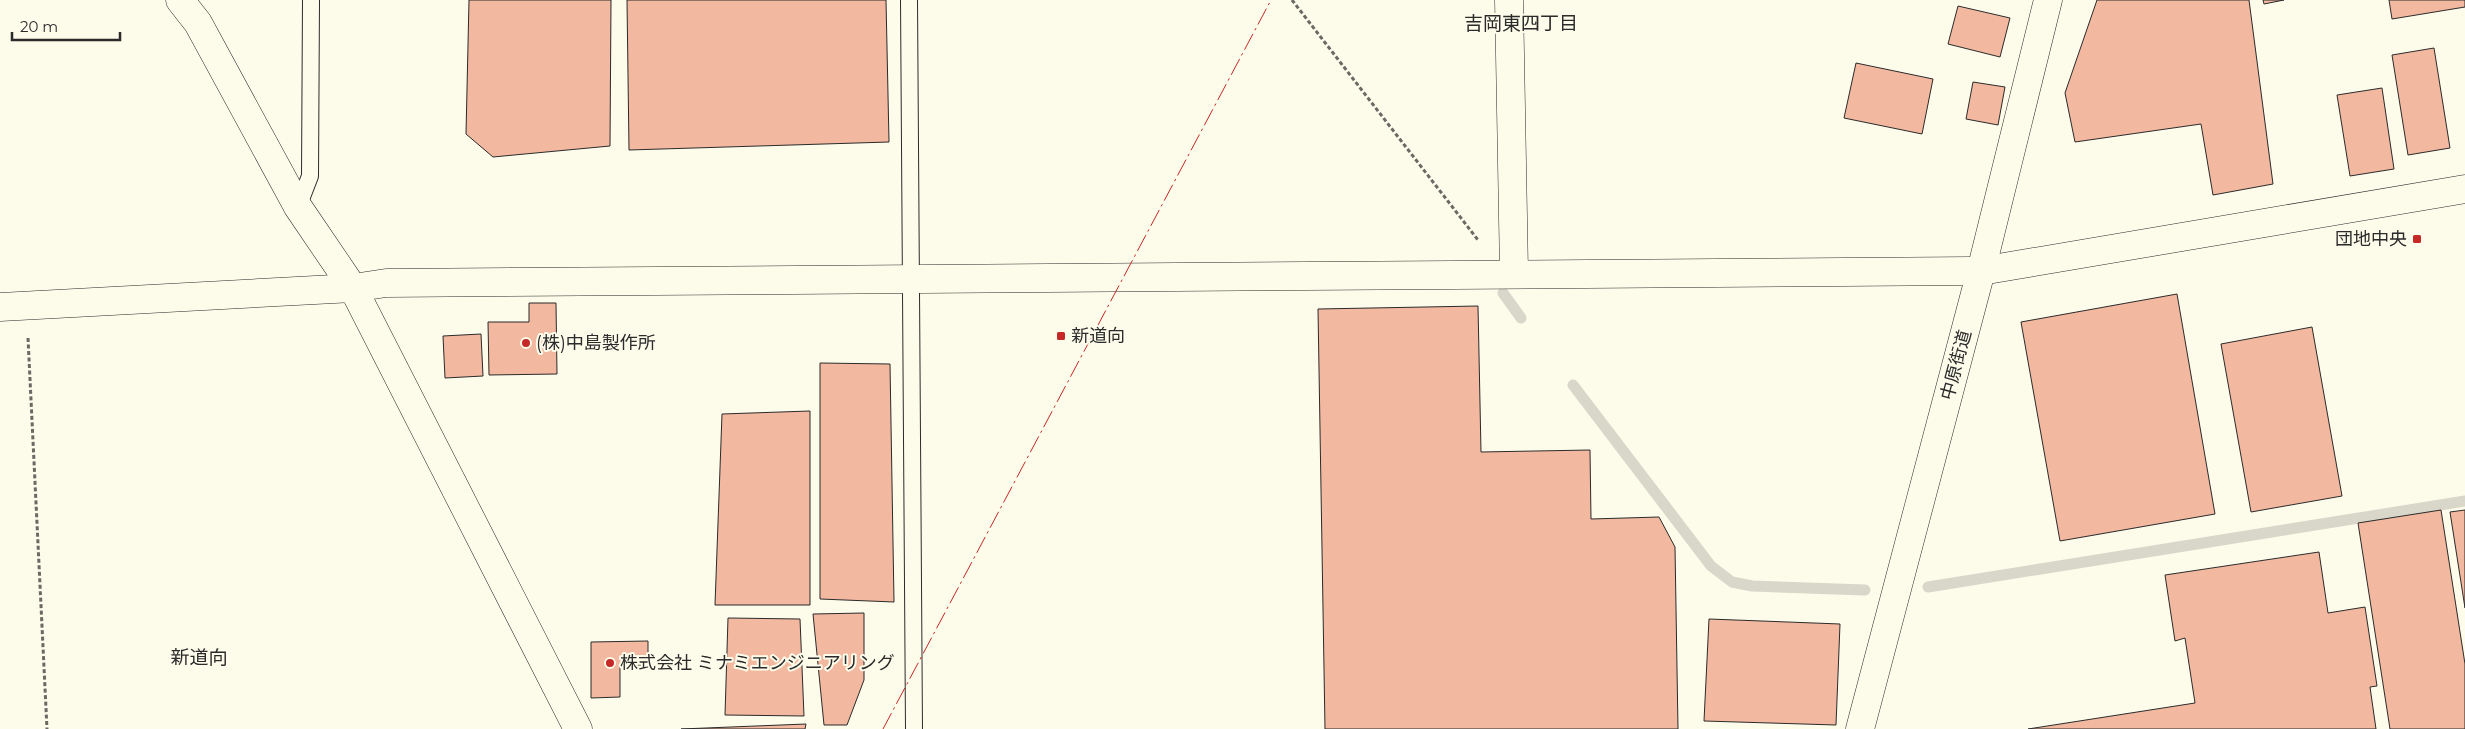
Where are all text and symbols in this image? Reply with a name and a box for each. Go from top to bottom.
scale bar [12,10,120,42]
district label: 吉岡東四丁目 [1464,12,1578,35]
text: 20 m [20,17,58,36]
place label: 団地中央 [2335,228,2407,250]
marker: 団地中央 [2411,233,2423,245]
place label: 新道向 [1071,325,1125,347]
street label: 中原街道 [1936,327,1976,403]
marker: 新道向 [1055,330,1067,342]
place label: (株)中島製作所 [536,332,656,354]
marker: (株)中島製作所 [520,337,532,349]
district label: 新道向 [170,646,228,669]
place label: 株式会社 ミナミエンジニアリング [620,652,895,674]
marker: 株式会社 ミナミエンジニアリング [604,657,616,669]

